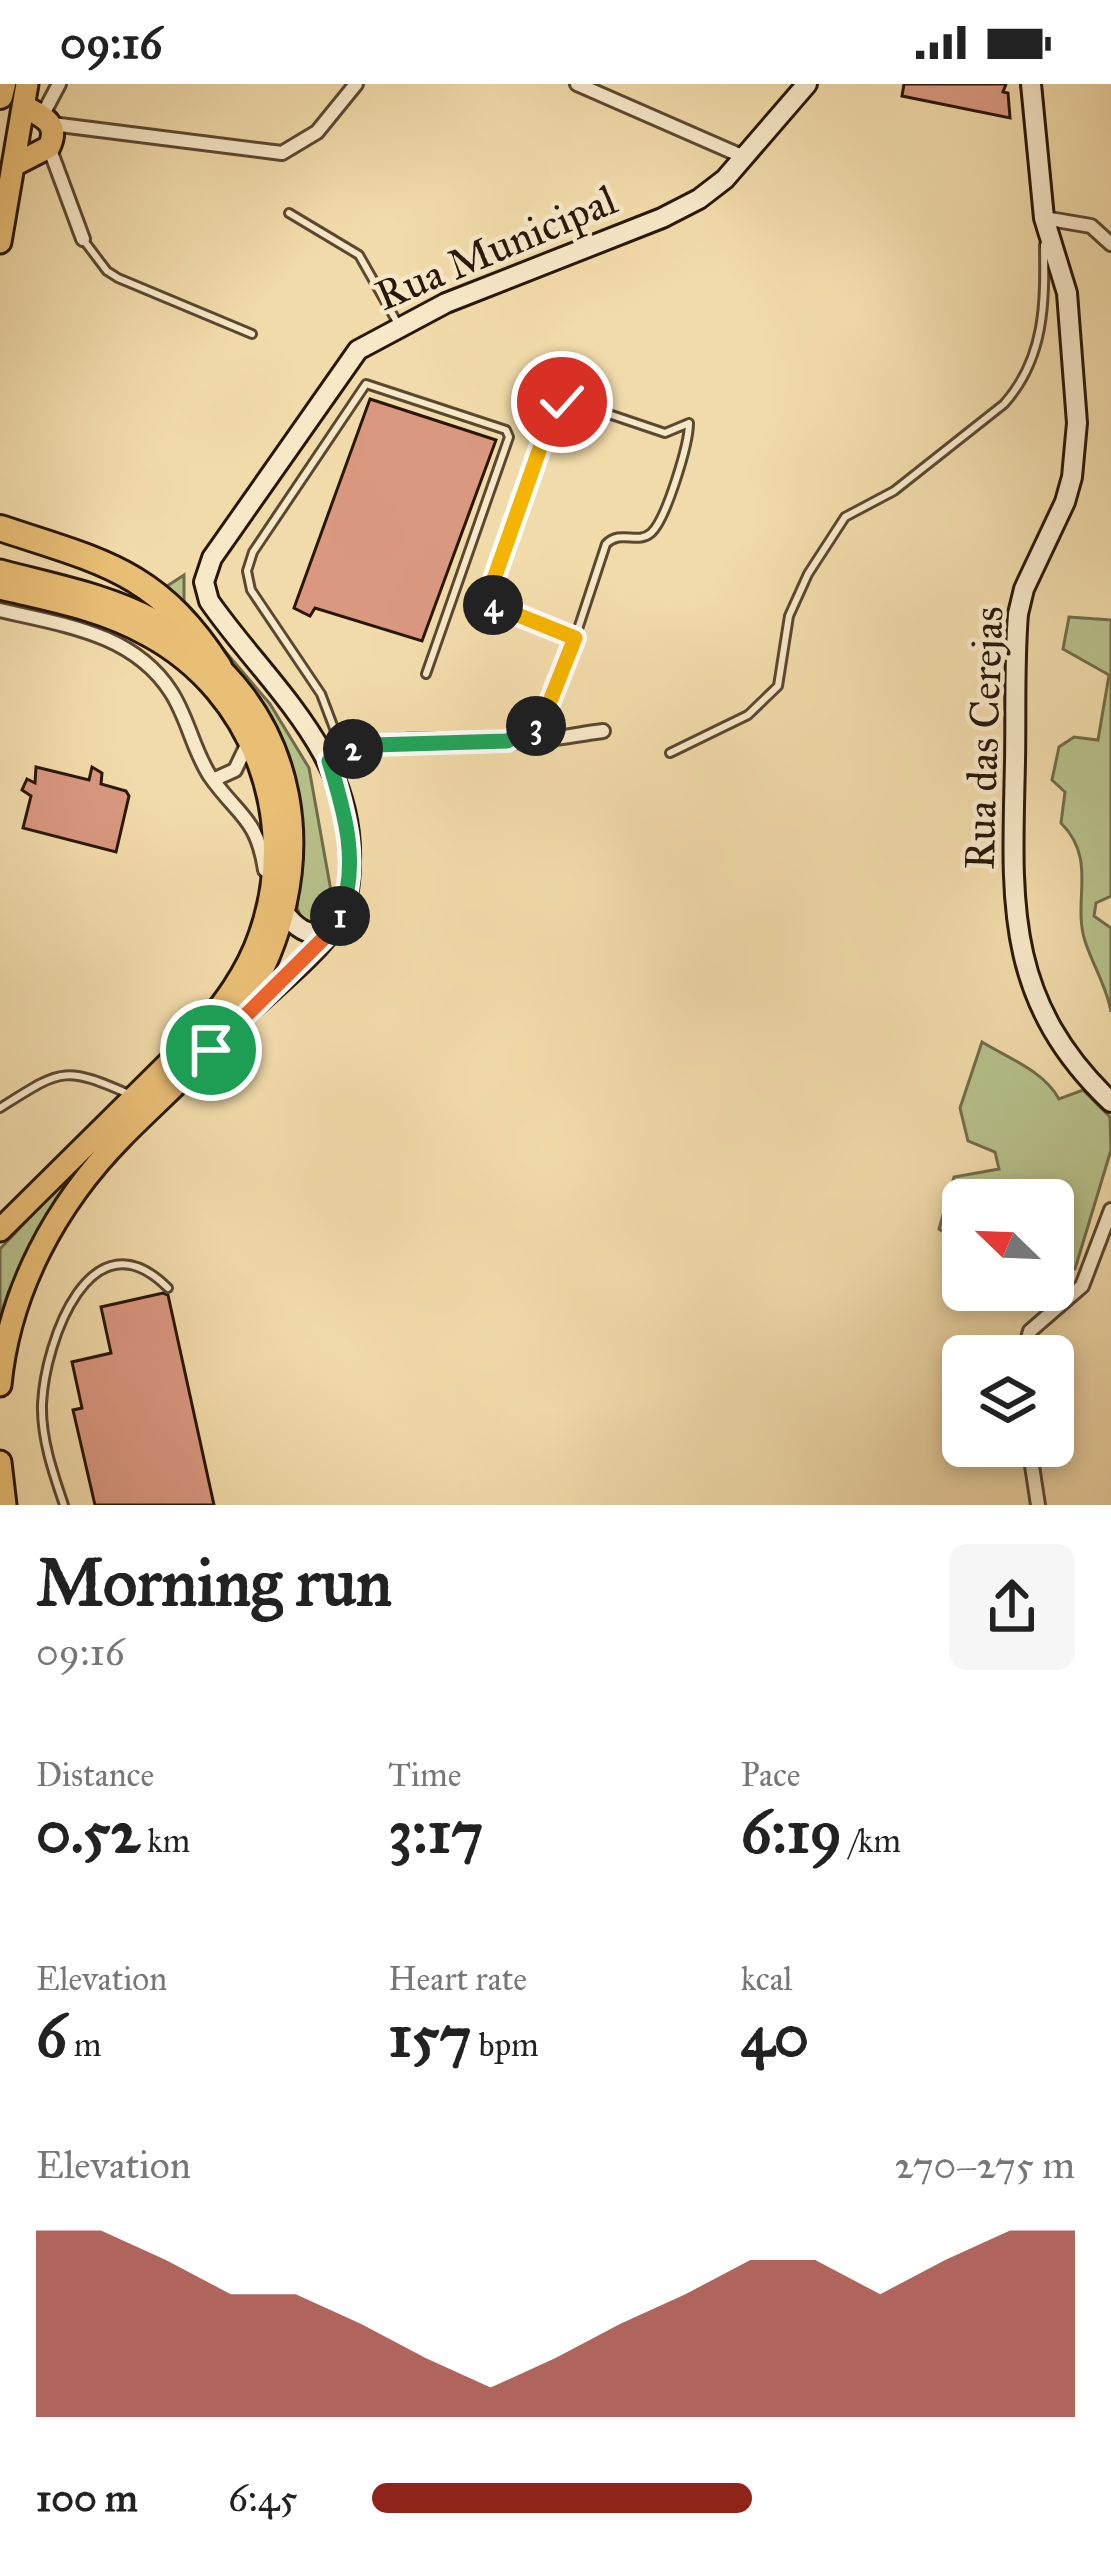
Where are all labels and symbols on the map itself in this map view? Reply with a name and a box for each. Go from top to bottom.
street label: Rua Municipal [368,174,625,322]
pin [511,351,613,453]
pin: 4 [463,575,523,635]
street label: Rua das Cerejas [953,605,1015,871]
pin: 3 [506,696,566,756]
pin: 2 [323,719,383,779]
pin: 1 [310,886,370,946]
pin [160,999,262,1101]
north arrow [942,1179,1074,1311]

